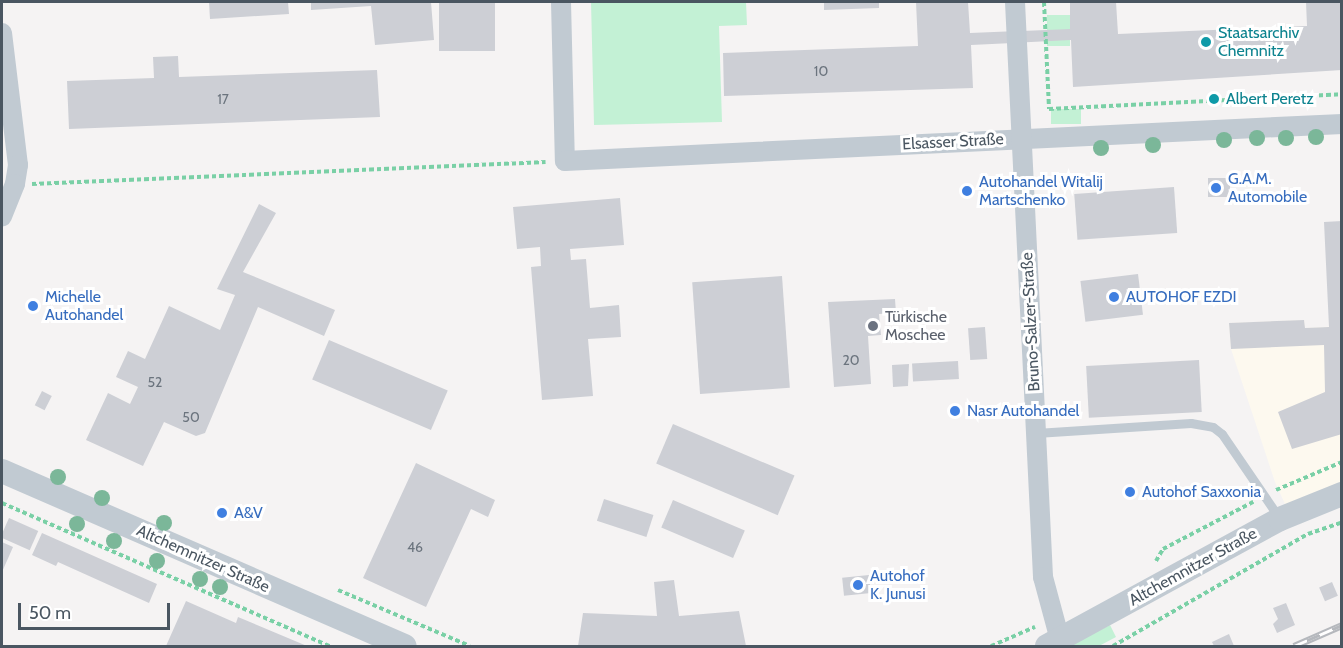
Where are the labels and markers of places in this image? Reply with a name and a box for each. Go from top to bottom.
place label: Staatsarchiv Chemnitz [1218,23,1299,61]
marker: Staatsarchiv Chemnitz [1199,35,1213,49]
place label: Albert Peretz [1226,89,1314,109]
marker: Albert Peretz [1207,92,1221,106]
place label: G.A.M. Automobile [1228,169,1307,207]
place label: Autohandel Witalij Martschenko [979,172,1103,210]
marker: G.A.M. Automobile [1209,181,1223,195]
marker: Autohandel Witalij Martschenko [960,184,974,198]
place label: Michelle Autohandel [45,287,123,325]
place label: AUTOHOF EZDI [1126,287,1237,307]
marker: AUTOHOF EZDI [1107,290,1121,304]
marker: Michelle Autohandel [26,299,40,313]
place label: Türkische Moschee [885,307,947,345]
marker: Türkische Moschee [866,319,880,333]
place label: Nasr Autohandel [967,401,1079,421]
marker: Nasr Autohandel [948,404,962,418]
place label: Autohof Saxxonia [1142,482,1261,502]
marker: Autohof Saxxonia [1123,485,1137,499]
place label: A&V [234,503,263,523]
marker: A&V [215,506,229,520]
place label: Autohof K. Junusi [870,566,926,604]
marker: Autohof K. Junusi [851,578,865,592]

